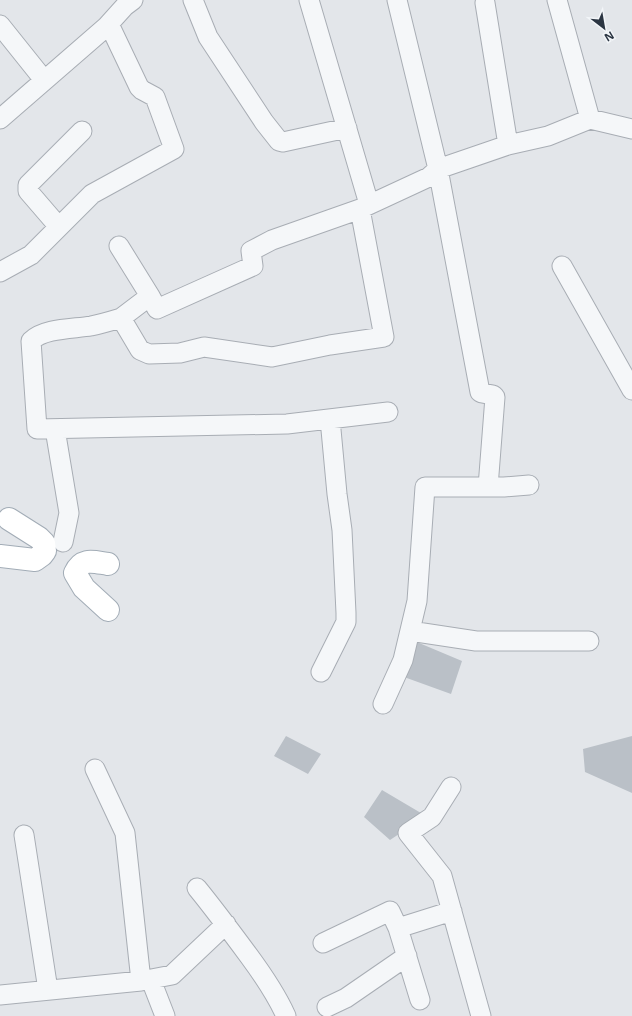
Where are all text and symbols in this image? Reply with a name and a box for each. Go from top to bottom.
north arrow [584,8,624,48]
text: N [602,28,617,46]

